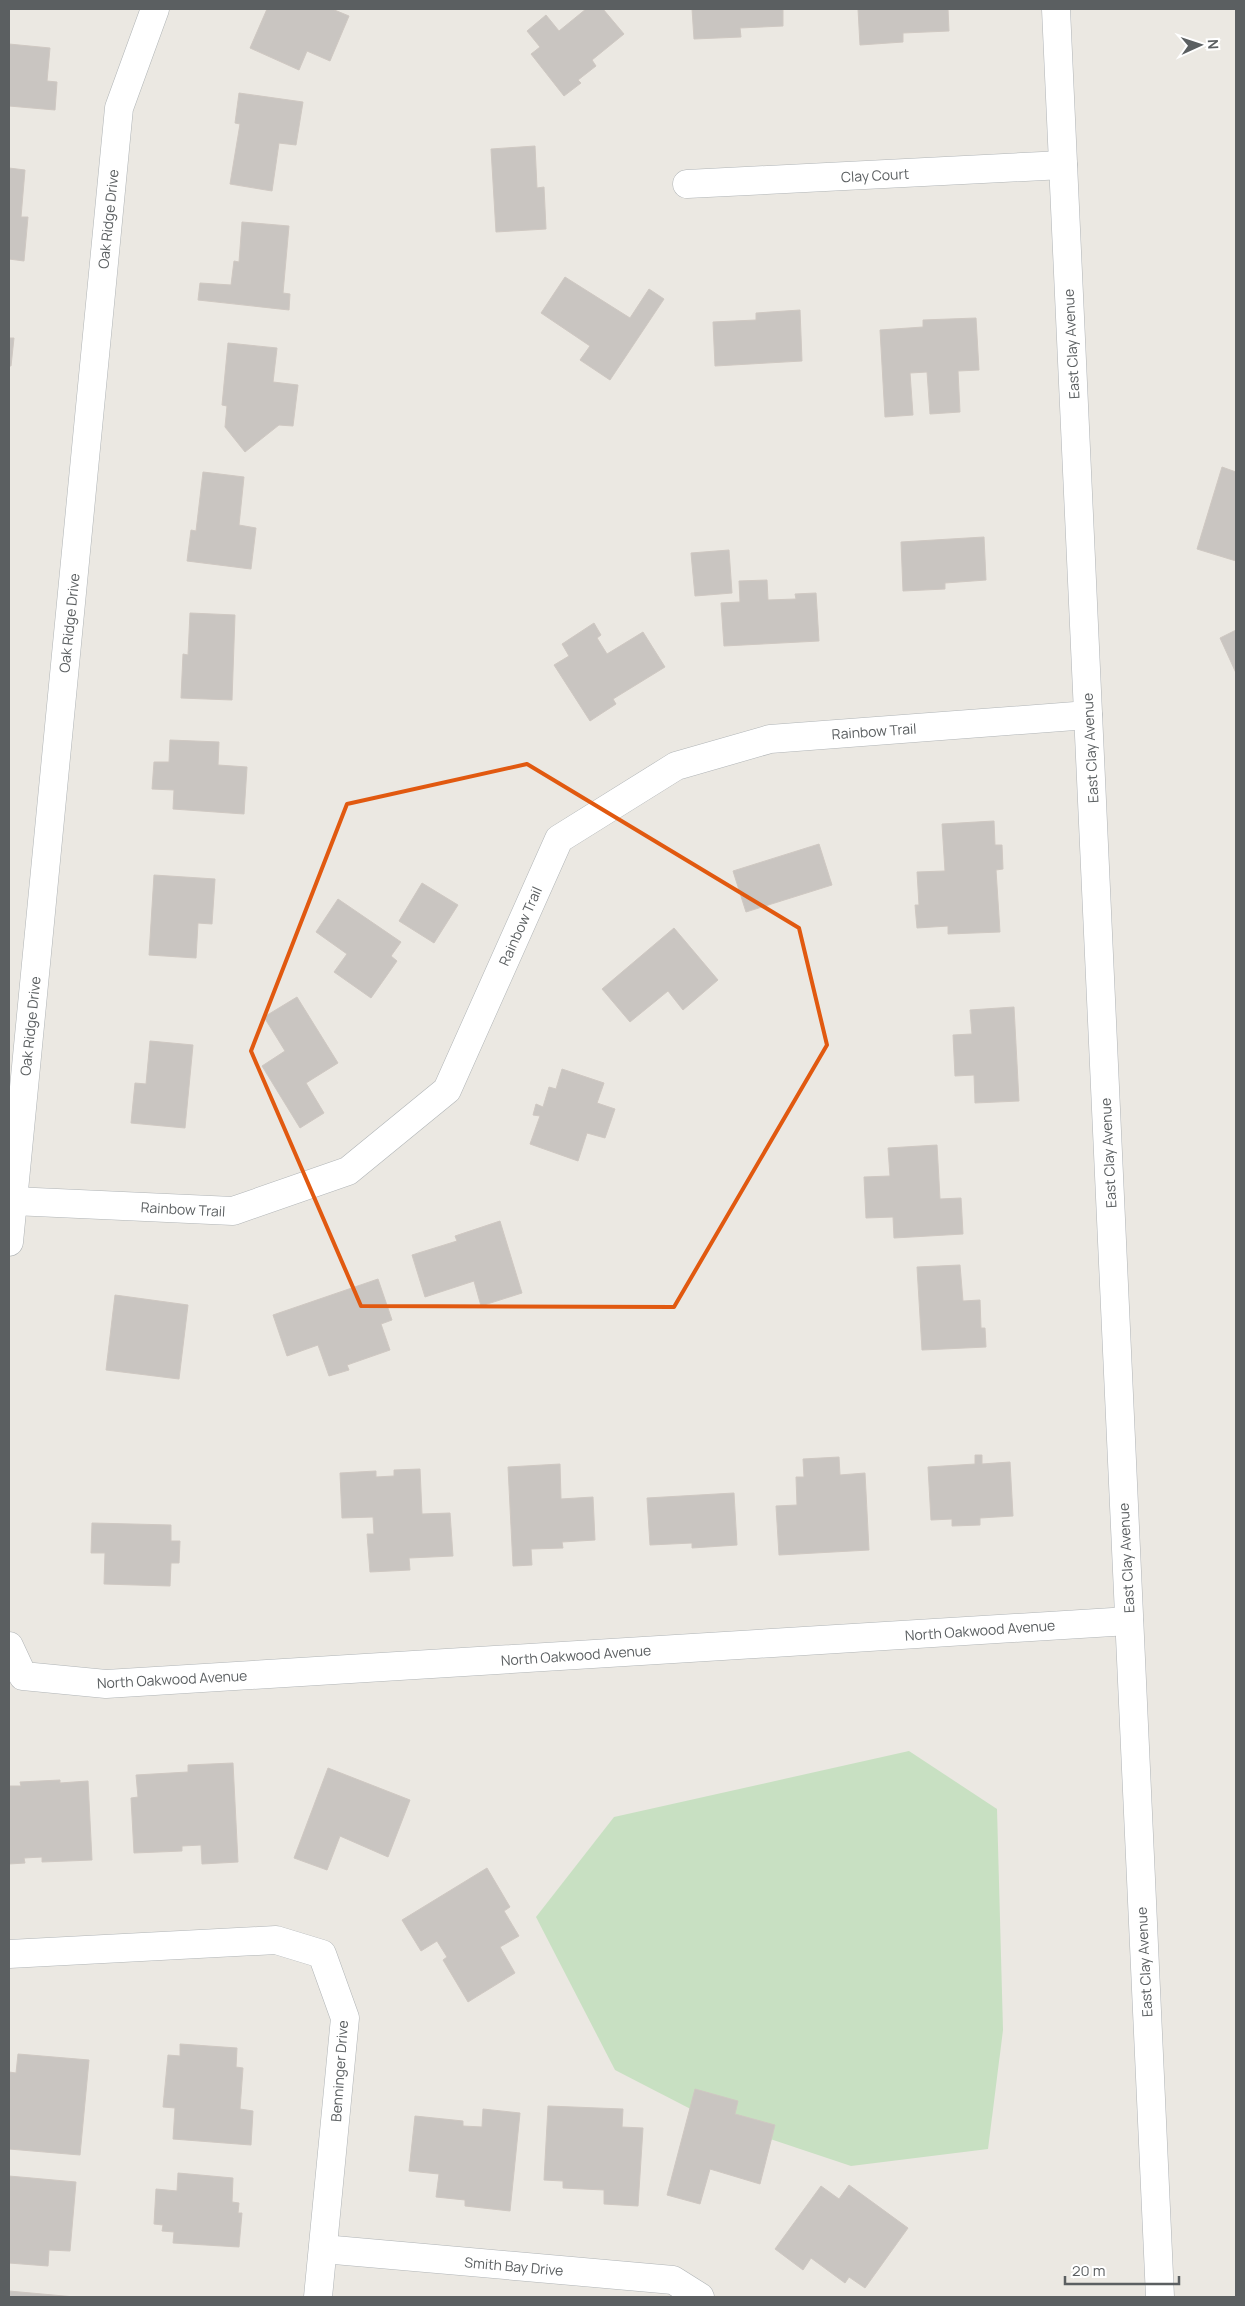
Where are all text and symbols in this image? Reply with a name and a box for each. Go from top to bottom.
north arrow [1175,20,1225,70]
text: N [1204,39,1223,50]
street label: Clay Court [840,164,910,186]
street label: Oak Ridge Drive [93,168,123,270]
street label: East Clay Avenue [1059,288,1083,400]
street label: Oak Ridge Drive [54,572,84,674]
street label: East Clay Avenue [1078,692,1102,804]
street label: Rainbow Trail [831,719,917,743]
street label: Rainbow Trail [494,883,546,969]
street label: Oak Ridge Drive [15,975,45,1077]
street label: East Clay Avenue [1096,1097,1120,1209]
street label: Rainbow Trail [140,1197,226,1221]
street label: East Clay Avenue [1114,1502,1138,1614]
street label: North Oakwood Avenue [904,1615,1056,1645]
street label: North Oakwood Avenue [500,1640,652,1670]
street label: North Oakwood Avenue [96,1666,248,1692]
street label: East Clay Avenue [1132,1906,1156,2018]
street label: Benninger Drive [326,2020,352,2122]
street label: Smith Bay Drive [464,2252,564,2280]
scale bar [1065,2254,1179,2286]
text: 20 m [1072,2260,1105,2281]

